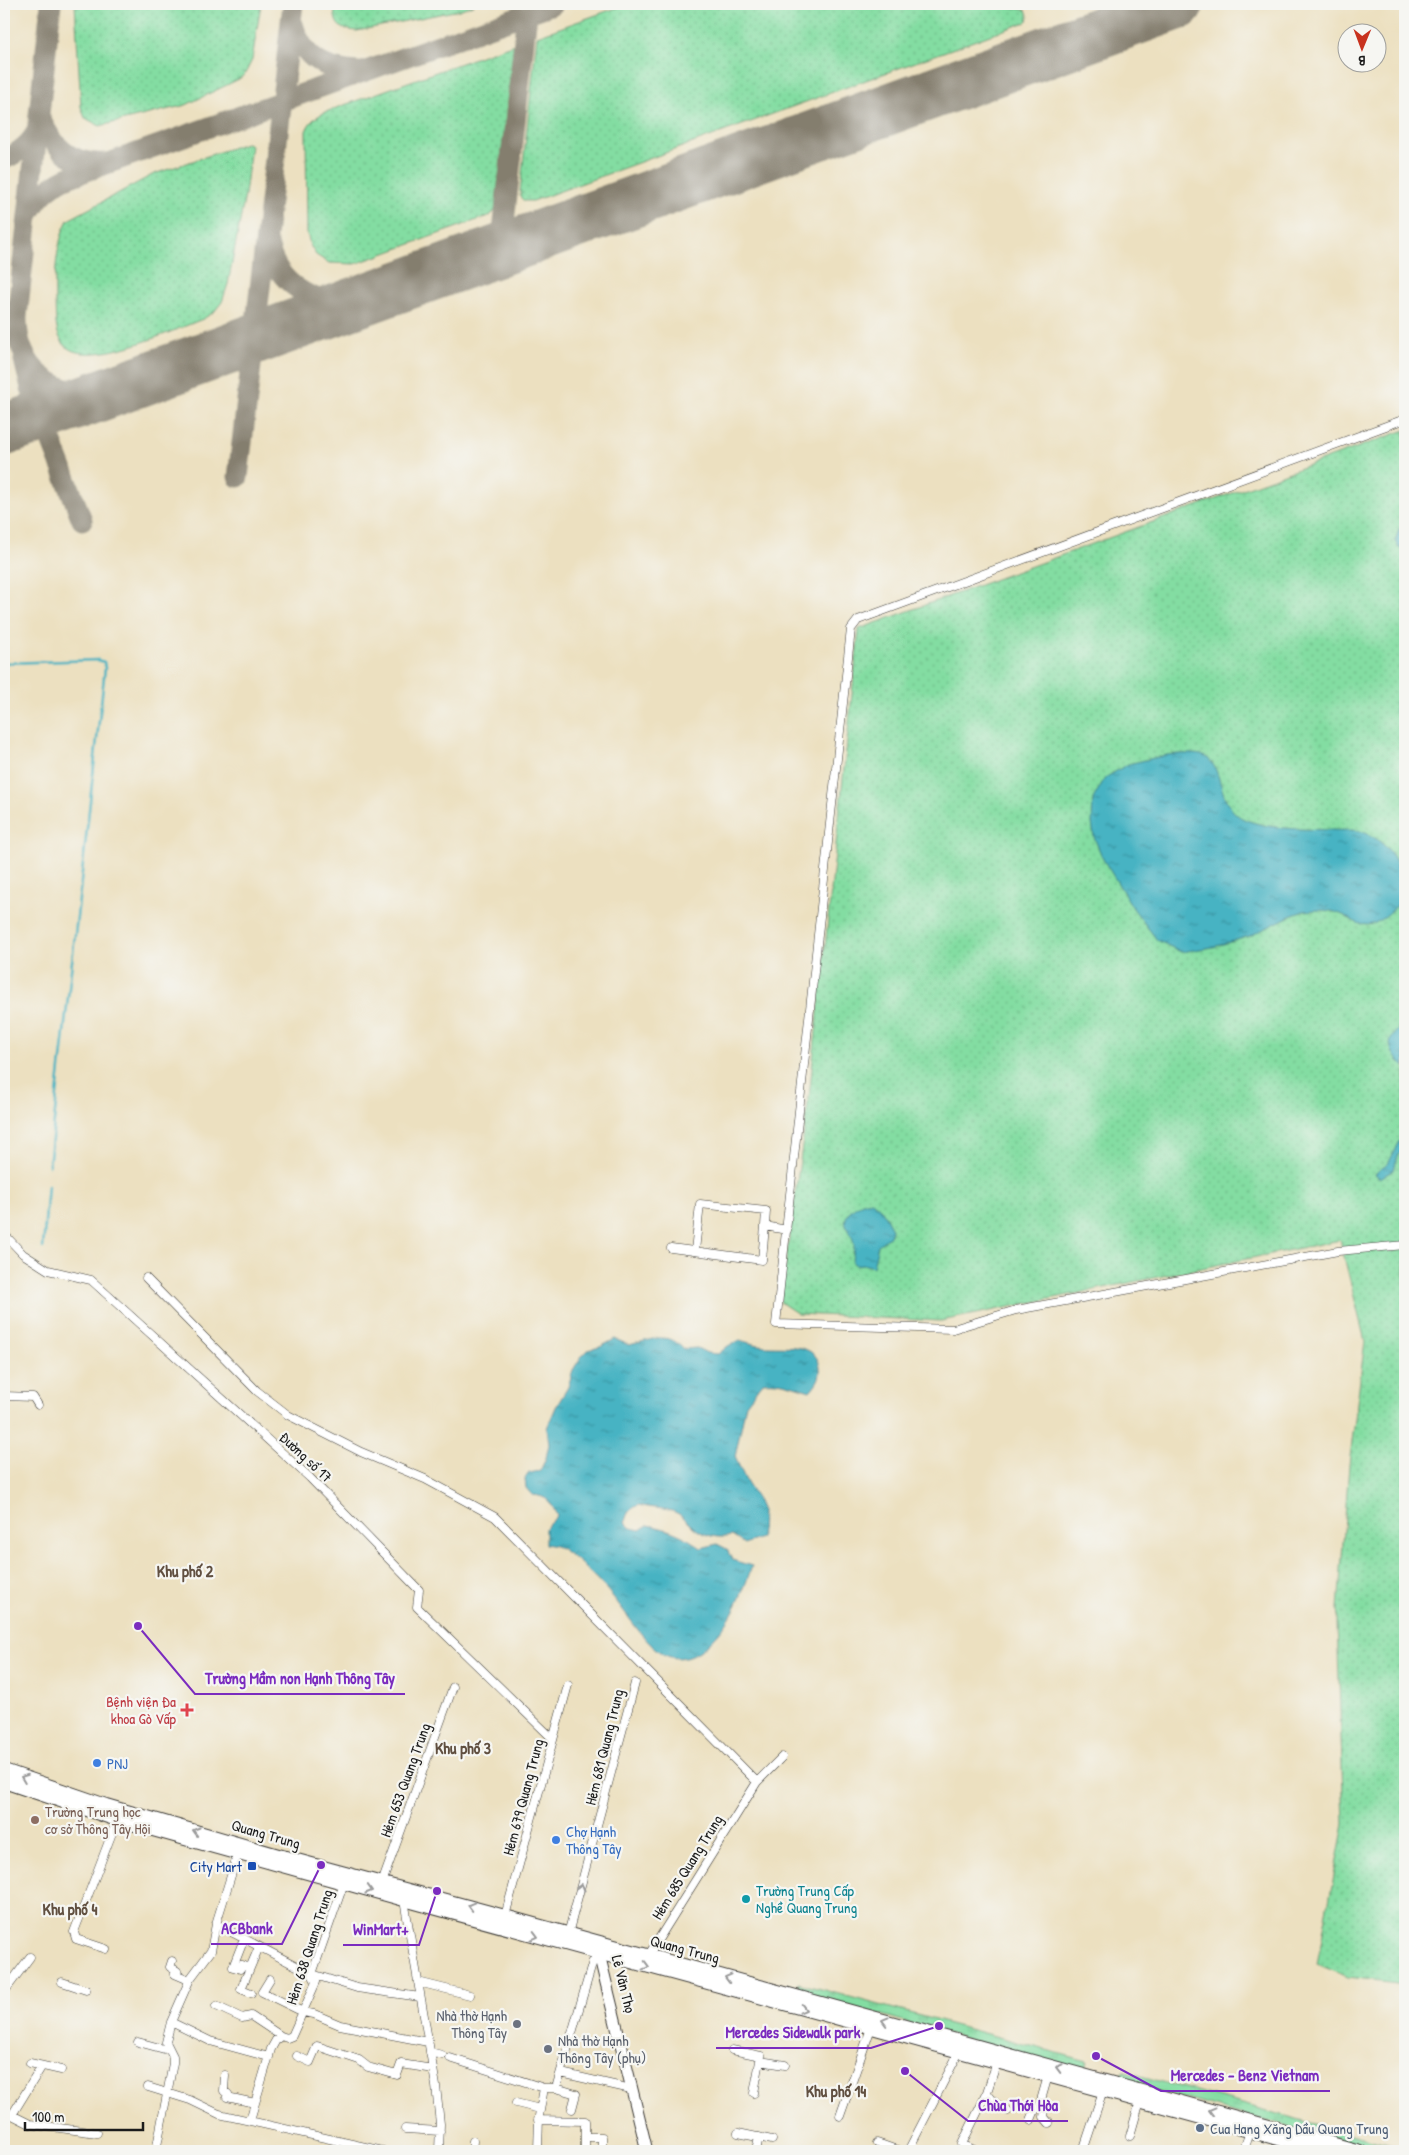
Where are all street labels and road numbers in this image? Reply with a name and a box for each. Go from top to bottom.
street label: Đường số 17 [275,1427,337,1487]
street label: Hẻm 681 Quang Trung [579,1686,629,1807]
street label: Hẻm 653 Quang Trung [375,1720,435,1840]
street label: Hẻm 679 Quang Trung [497,1736,549,1858]
street label: Hẻm 685 Quang Trung [646,1810,728,1923]
street label: Quang Trung [229,1814,303,1854]
street label: Hẻm 638 Quang Trung [280,1886,338,2007]
street label: Quang Trung [648,1930,722,1968]
street label: Lê Văn Thọ [607,1953,641,2015]

